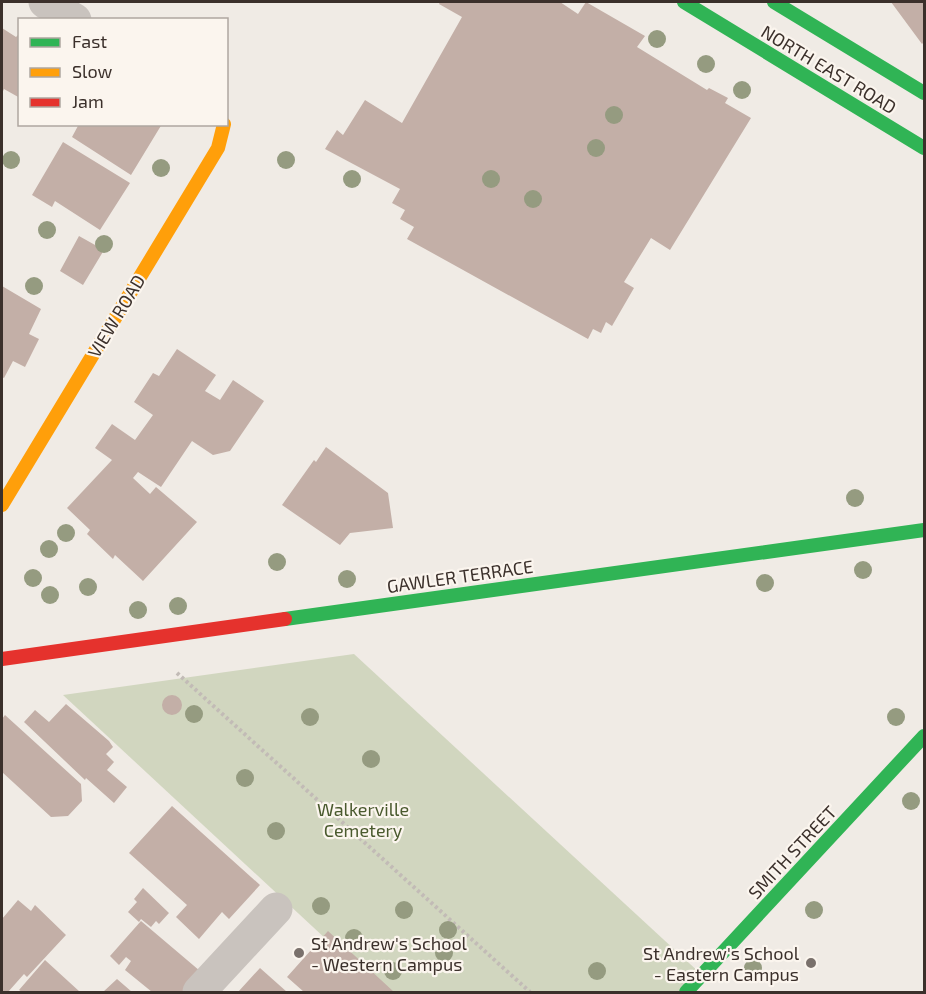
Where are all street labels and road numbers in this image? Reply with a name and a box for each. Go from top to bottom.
street label: NORTH EAST ROAD [757,20,901,118]
street label: VIEW ROAD [83,271,149,361]
street label: GAWLER TERRACE [385,555,535,597]
street label: SMITH STREET [743,800,841,903]

